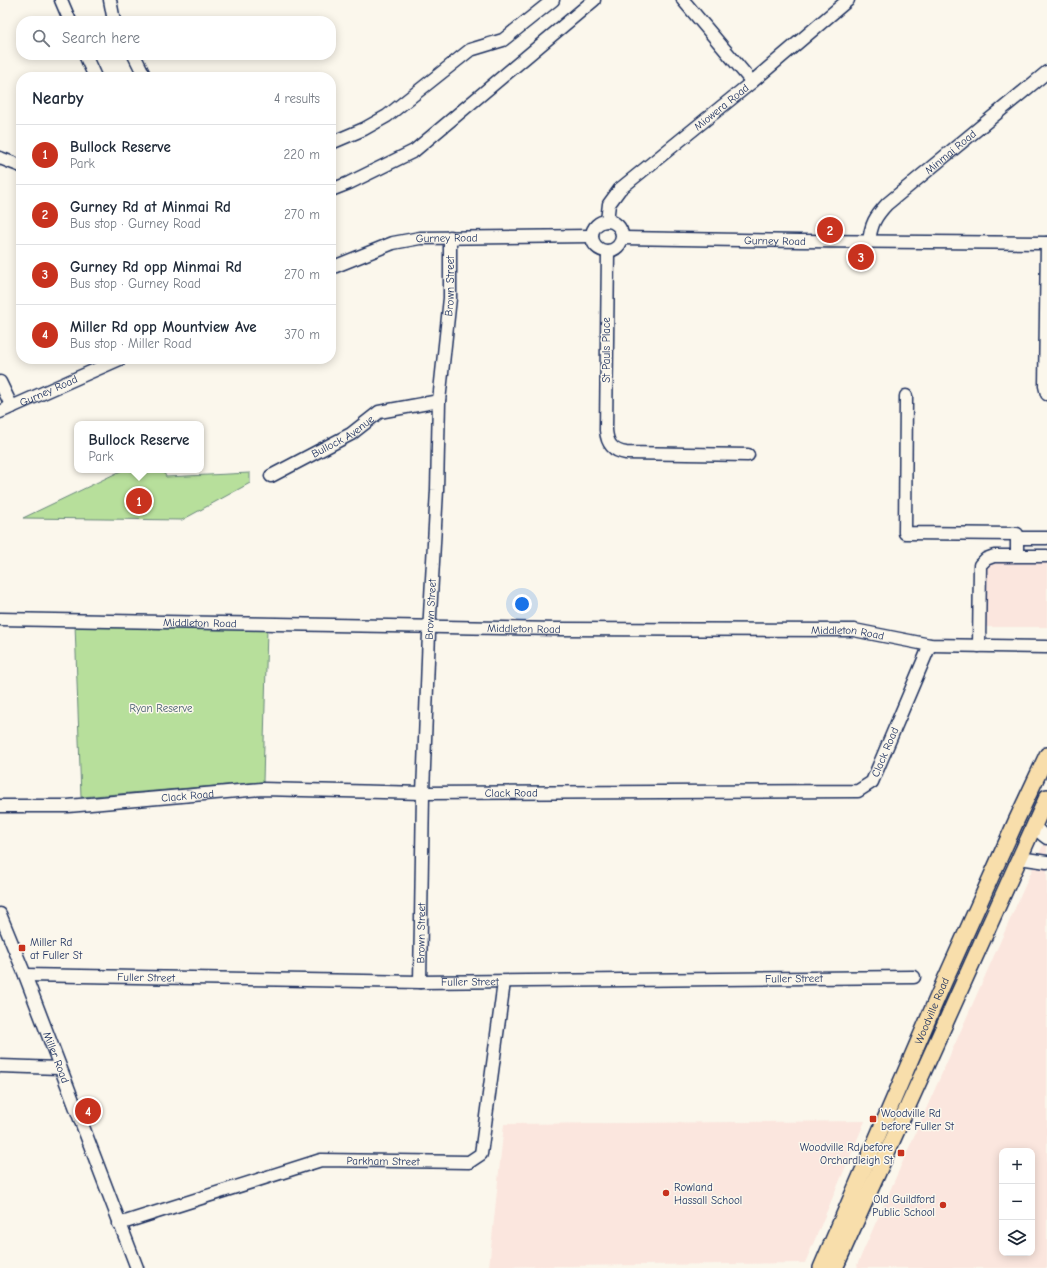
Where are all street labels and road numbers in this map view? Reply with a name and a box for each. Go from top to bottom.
street label: Miowera Road [692,81,752,133]
street label: Minmai Road [922,127,979,177]
street label: Gurney Road [415,231,478,246]
street label: Gurney Road [744,234,806,248]
street label: Brown Street [442,255,457,317]
street label: St Pauls Place [600,317,613,383]
street label: Gurney Road [18,373,80,409]
street label: Bullock Avenue [309,412,377,461]
street label: Brown Street [423,578,439,640]
street label: Middleton Road [163,616,237,630]
street label: Middleton Road [487,622,561,636]
street label: Middleton Road [811,624,885,643]
street label: Clack Road [869,725,902,779]
street label: Clack Road [485,786,538,800]
street label: Clack Road [161,787,215,805]
street label: Brown Street [414,902,428,963]
street label: Fuller Street [117,971,176,985]
street label: Fuller Street [765,972,824,986]
street label: Fuller Street [441,975,500,989]
street label: Woodville Road [912,975,952,1046]
street label: Miller Road [40,1030,72,1085]
street label: Parkham Street [346,1154,421,1168]

